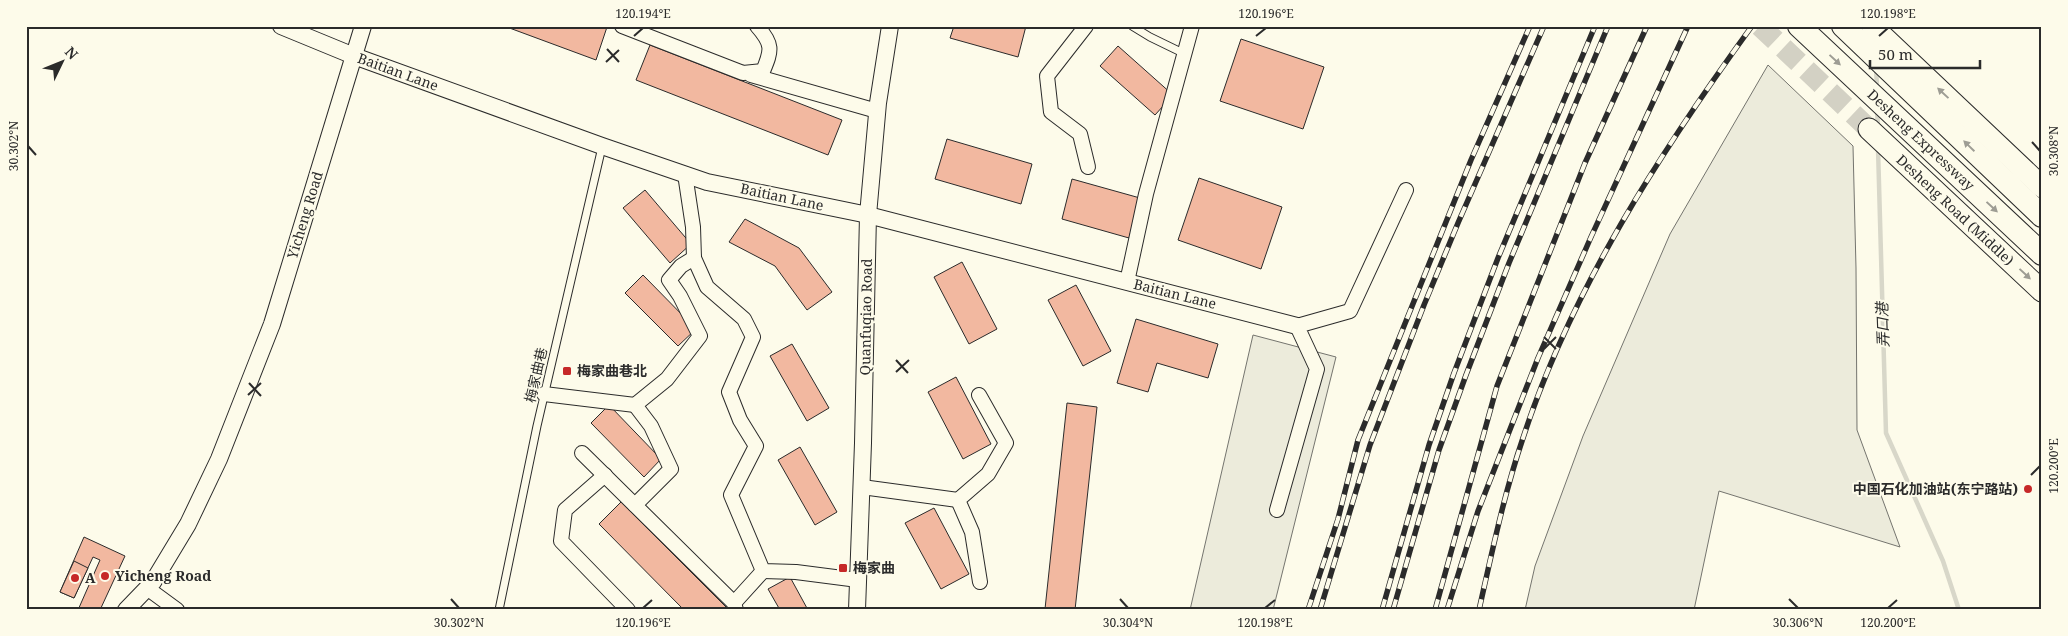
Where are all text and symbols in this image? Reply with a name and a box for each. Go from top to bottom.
text: 120.194°E [615,5,671,22]
text: 120.196°E [1238,5,1294,22]
text: 120.198°E [1860,5,1916,22]
north arrow [38,38,88,88]
scale bar [1870,38,1980,70]
text: N [61,42,83,63]
text: 50 m [1878,44,1913,64]
street label: Baitian Lane [355,48,441,95]
one-way arrow [1828,54,1840,66]
street label: Desheng Expressway [1864,85,1979,194]
one-way arrow [1937,87,1949,99]
text: 30.302°N [5,121,22,171]
text: 30.308°N [2045,126,2062,176]
one-way arrow [1963,140,1975,152]
street label: Desheng Road (Middle) [1892,150,2018,269]
street label: Yicheng Road [282,168,327,262]
street label: Baitian Lane [739,178,825,215]
one-way arrow [1985,201,1997,213]
street label: Quanfuqiao Road [855,258,876,375]
one-way arrow [2018,269,2031,280]
street label: Baitian Lane [1132,274,1218,313]
water label: 弄口港 [1871,300,1893,348]
street label: 梅家曲巷 [520,345,551,404]
place label: 梅家曲巷北 [577,361,647,380]
marker: 梅家曲巷北 [561,365,573,377]
text: 120.200°E [2045,438,2062,494]
place label: 中国石化加油站(东宁路站) [1853,479,2018,498]
marker: 中国石化加油站(东宁路站) [2022,483,2034,495]
place label: 梅家曲 [853,558,895,577]
marker: 梅家曲 [837,562,849,574]
place label: Yicheng Road [115,566,211,585]
place label: A [85,568,96,587]
marker: Yicheng Road [99,570,111,582]
marker: A [69,572,81,584]
text: 30.302°N [434,614,484,631]
text: 120.196°E [615,614,671,631]
text: 30.304°N [1103,614,1153,631]
text: 120.198°E [1237,614,1293,631]
text: 30.306°N [1773,614,1823,631]
text: 120.200°E [1860,614,1916,631]

